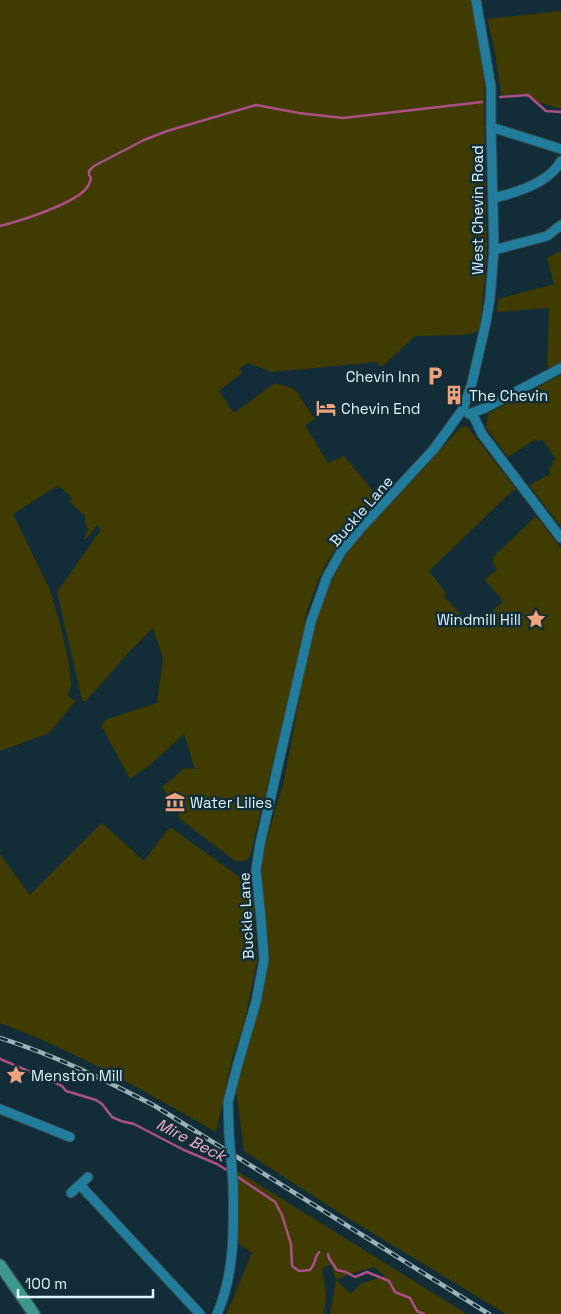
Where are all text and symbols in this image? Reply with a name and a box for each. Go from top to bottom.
street label: West Chevin Road [468,145,487,275]
parking icon: Chevin Inn [424,365,446,387]
place label: Chevin Inn [346,367,420,386]
building icon: The Chevin [443,384,465,406]
place label: The Chevin [469,386,548,405]
hotel icon: Chevin End [315,397,337,419]
place label: Chevin End [341,399,421,418]
street label: Buckle Lane [325,472,397,550]
place icon: Windmill Hill [525,608,547,630]
place label: Windmill Hill [437,610,521,629]
museum icon: Water Lilies [164,791,186,813]
place label: Water Lilies [190,793,272,812]
street label: Buckle Lane [234,872,258,960]
place icon: Menston Mill [5,1064,27,1086]
place label: Menston Mill [31,1066,123,1085]
water label: Mire Beck [153,1114,231,1168]
scale bar [18,1266,152,1298]
text: 100 m [25,1274,67,1293]

